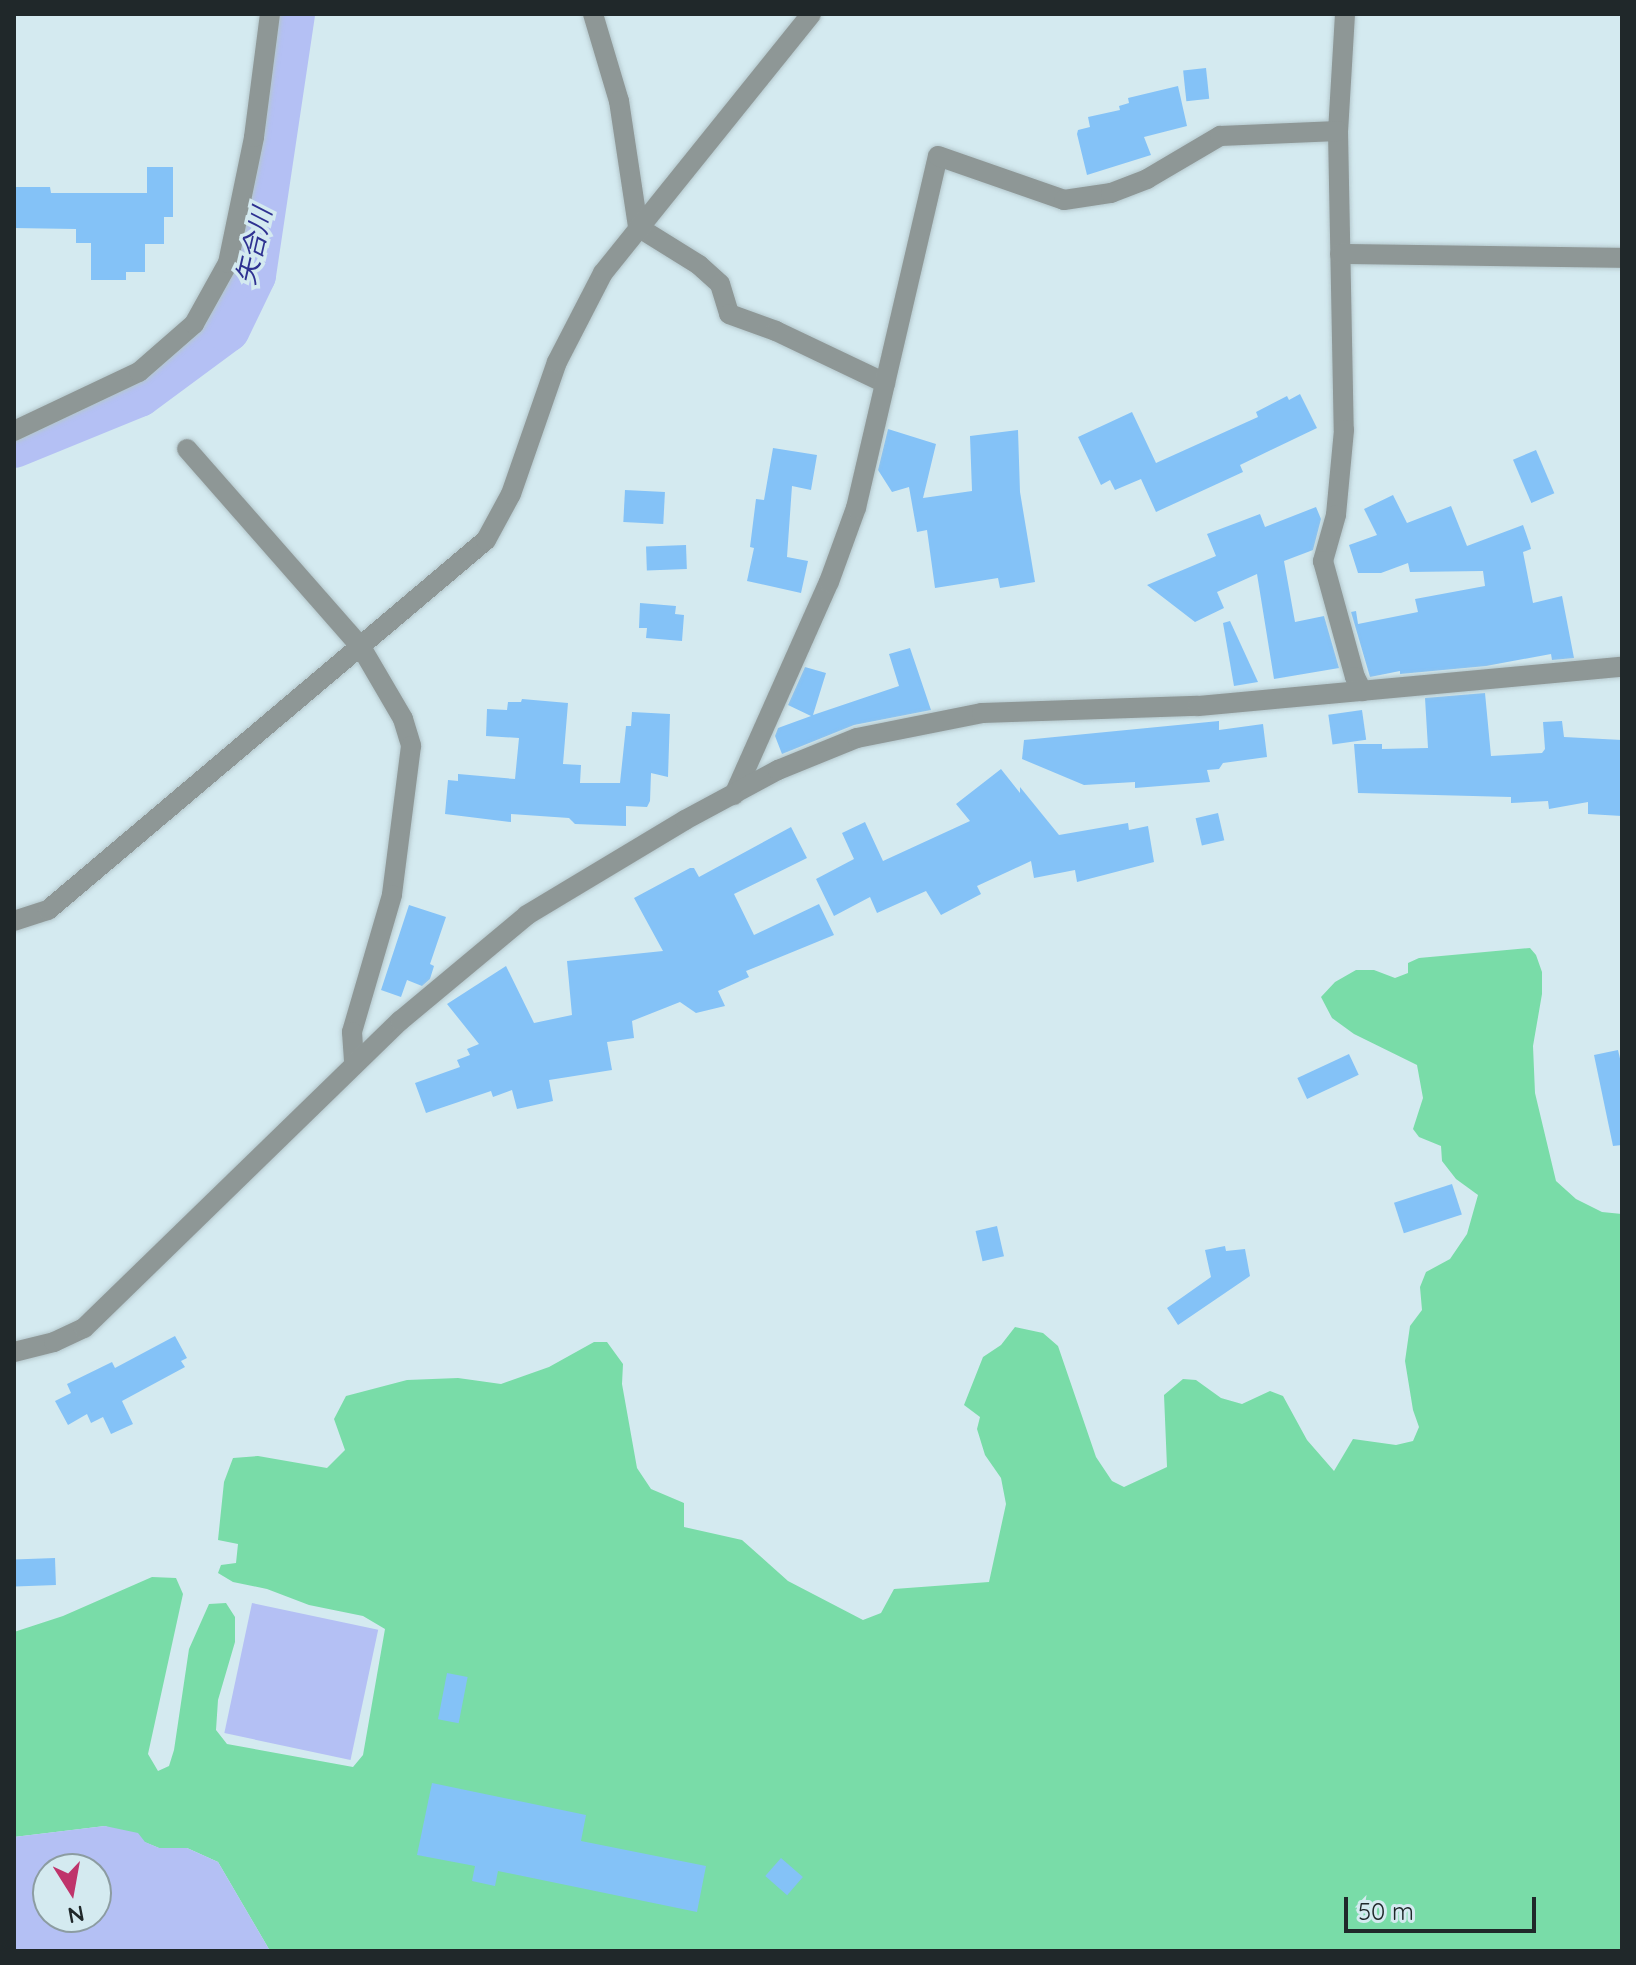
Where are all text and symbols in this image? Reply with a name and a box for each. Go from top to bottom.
water label: 矢合川 [230,204,278,288]
north arrow [32,1853,112,1933]
scale bar [1348,1881,1540,1931]
text: 50 m [1358,1896,1414,1926]
text: N [66,1899,87,1930]

